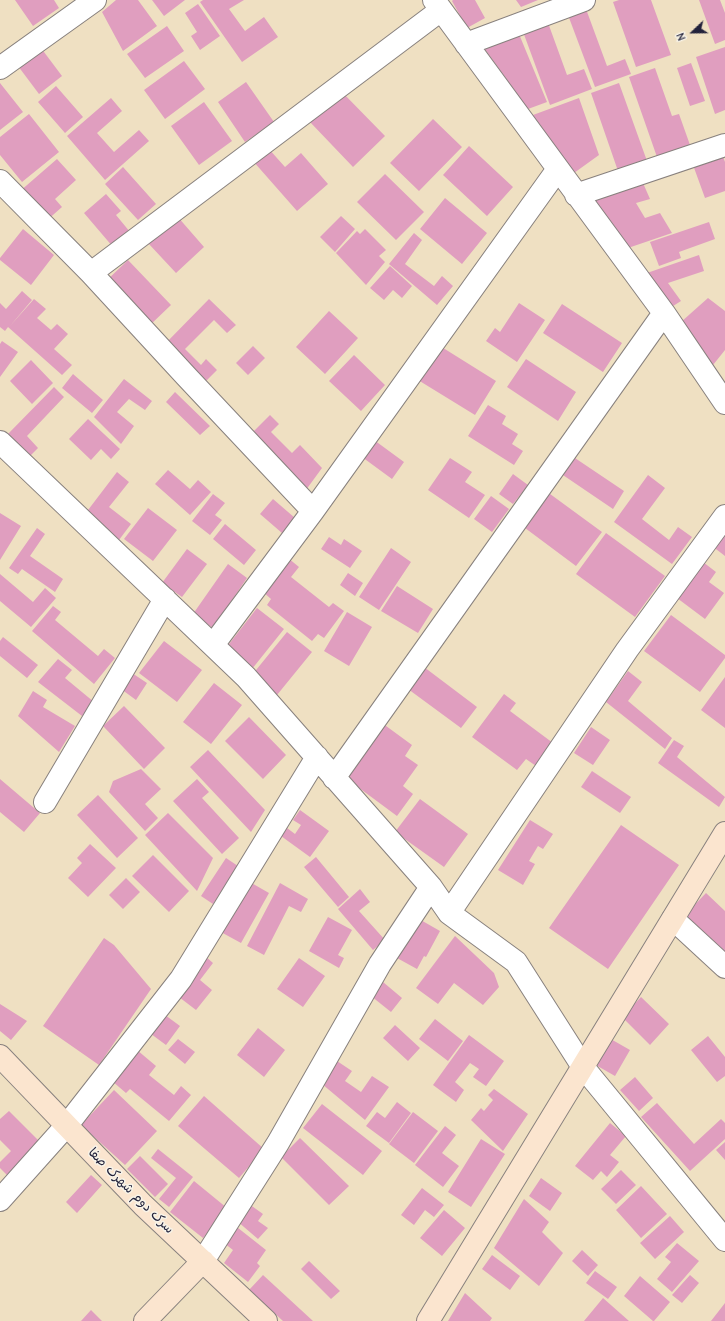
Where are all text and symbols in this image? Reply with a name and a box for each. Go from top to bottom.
north arrow [673,12,713,52]
text: N [674,31,689,42]
street label: سرک دوم شهرک صفا [85,1145,177,1237]

